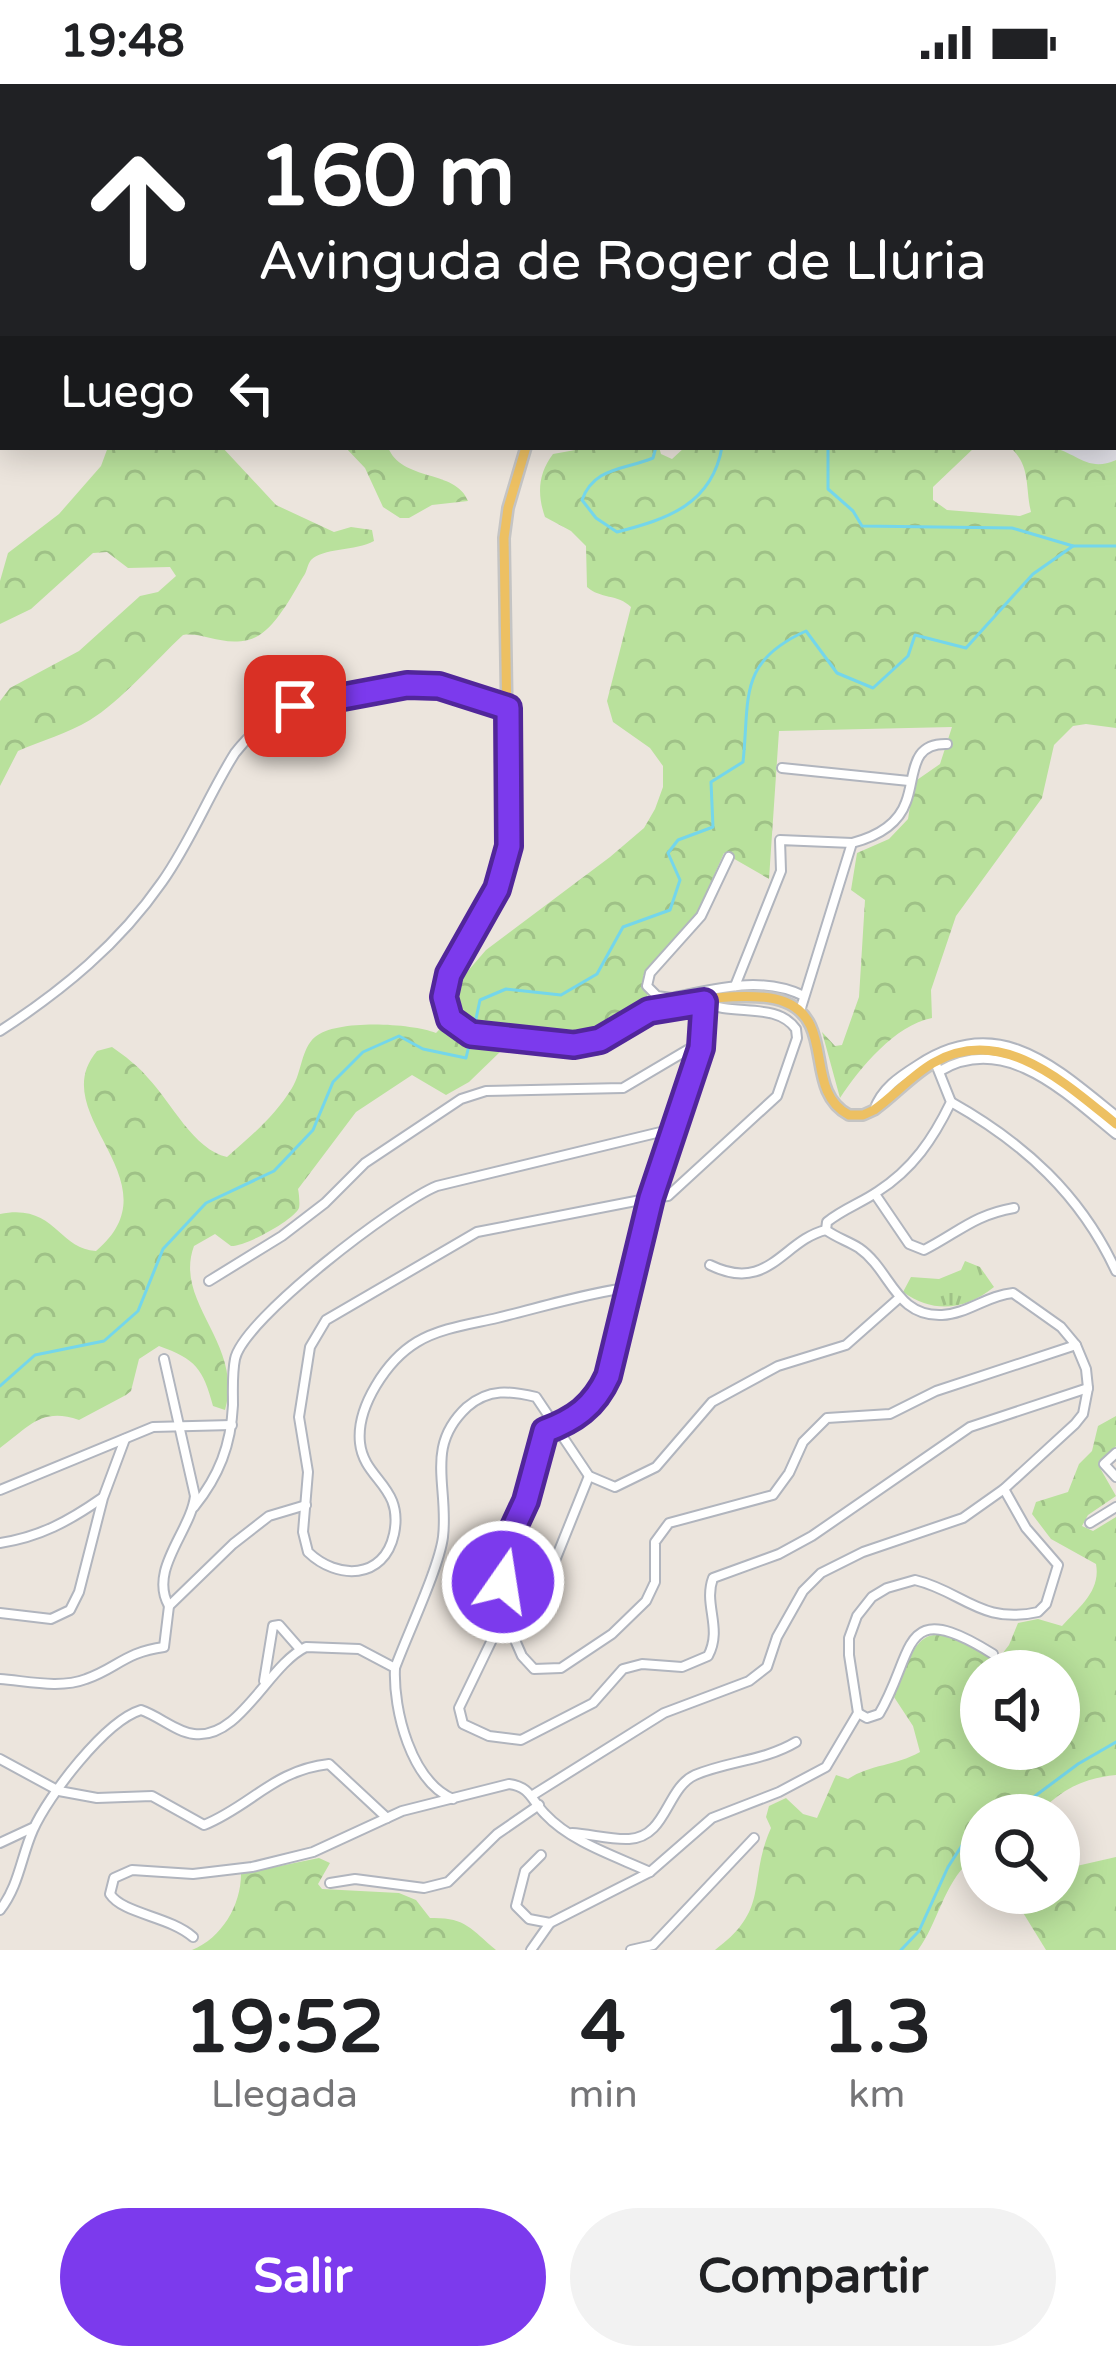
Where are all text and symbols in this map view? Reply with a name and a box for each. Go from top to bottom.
text: 19:48 [60,15,185,69]
text: 160 m [258,127,515,228]
icon: ahead [60,132,216,288]
text: Avinguda de Roger de Llúria [258,229,987,294]
icon: left [219,360,285,426]
text: Luego [60,366,195,420]
pin [244,655,346,757]
icon: arrive [262,673,328,739]
position arrow [440,1519,566,1645]
map controls [960,1650,1080,1914]
button: sound [960,1650,1080,1770]
button: search [960,1794,1080,1914]
text: 19:52 [184,1985,384,2072]
text: 4 [581,1985,626,2072]
text: 1.3 [822,1985,931,2072]
text: Llegada [211,2071,358,2118]
text: min [569,2071,638,2118]
text: km [848,2071,905,2118]
button: Salir [60,2208,546,2346]
button: Compartir [570,2208,1056,2346]

